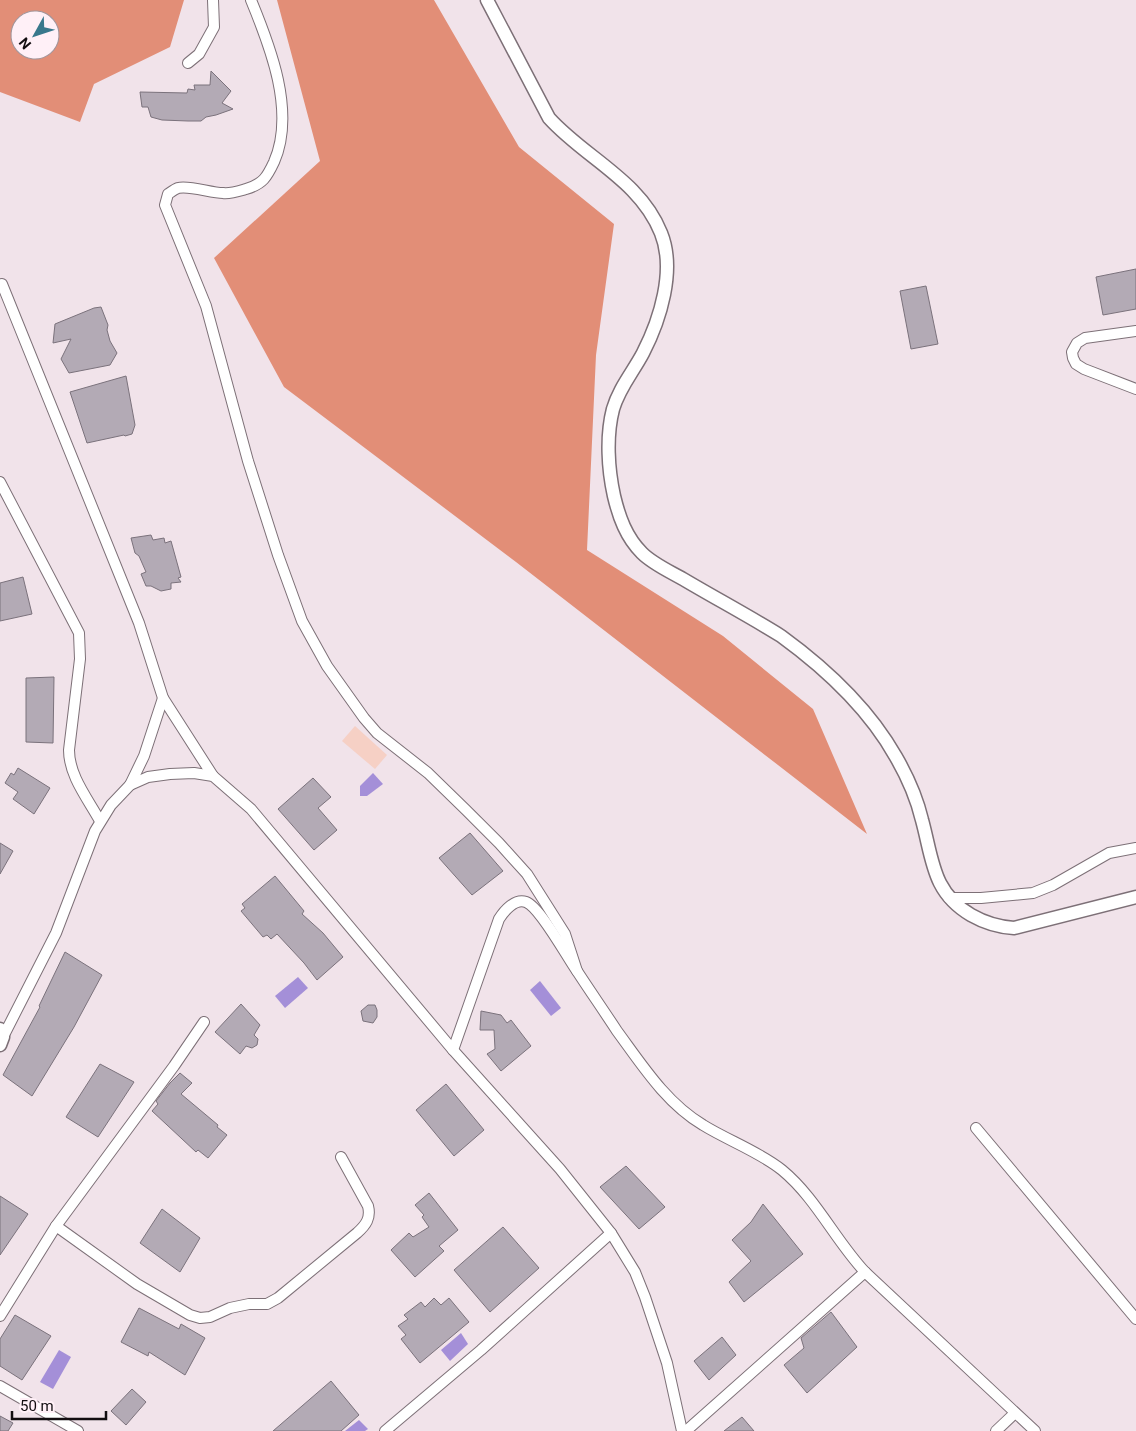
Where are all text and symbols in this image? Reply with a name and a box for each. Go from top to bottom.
north arrow [10,10,60,60]
text: N [16,34,34,52]
scale bar [12,1388,106,1420]
text: 50 m [20,1397,54,1415]

